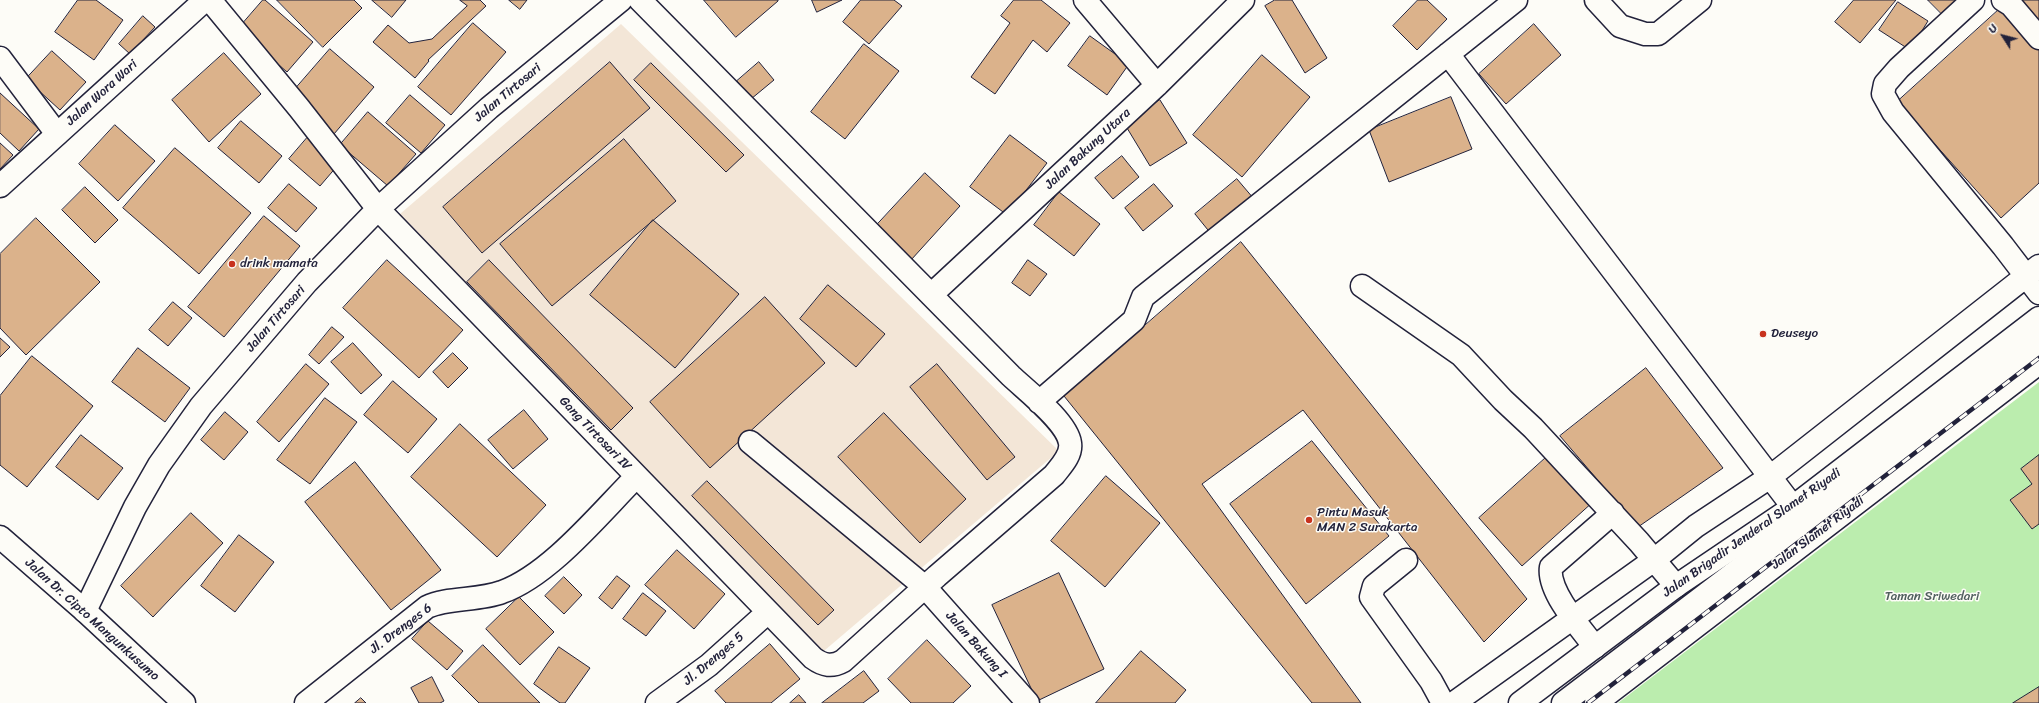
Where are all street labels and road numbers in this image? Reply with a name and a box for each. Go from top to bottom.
street label: Jalan Wora Wari [63,57,141,129]
street label: Jalan Tirtosari [471,61,545,125]
street label: Jalan Bakung Utara [1042,105,1134,193]
street label: Jalan Tirtosari [243,283,309,355]
street label: Gang Tirtosari IV [556,394,634,474]
street label: Jalan Brigadir Jenderal Slamet Riyadi [1660,465,1844,601]
street label: Jalan Slamet Riyadi [1769,493,1867,573]
street label: Jalan Dr. Cipto Mangunkusumo [22,556,162,684]
street label: Jl. Drenges 6 [367,601,435,657]
street label: Jalan Bakung I [942,609,1010,681]
street label: Jl. Drenges 5 [680,629,748,689]

